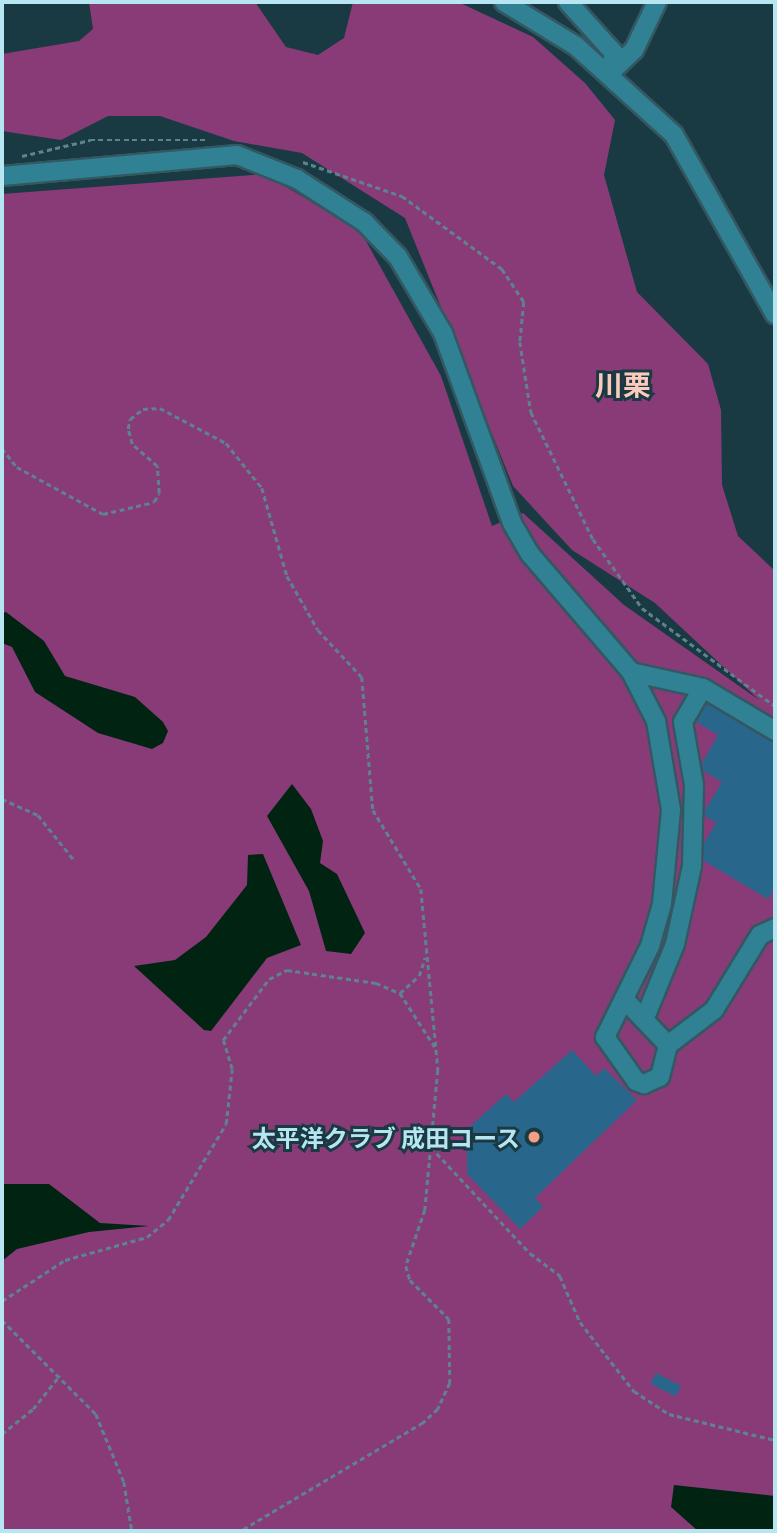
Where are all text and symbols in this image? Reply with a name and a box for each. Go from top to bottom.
district label: 川栗 [595,366,651,400]
place label: 太平洋クラブ 成田コース [251,1123,520,1151]
marker: 太平洋クラブ 成田コース [526,1129,542,1145]

